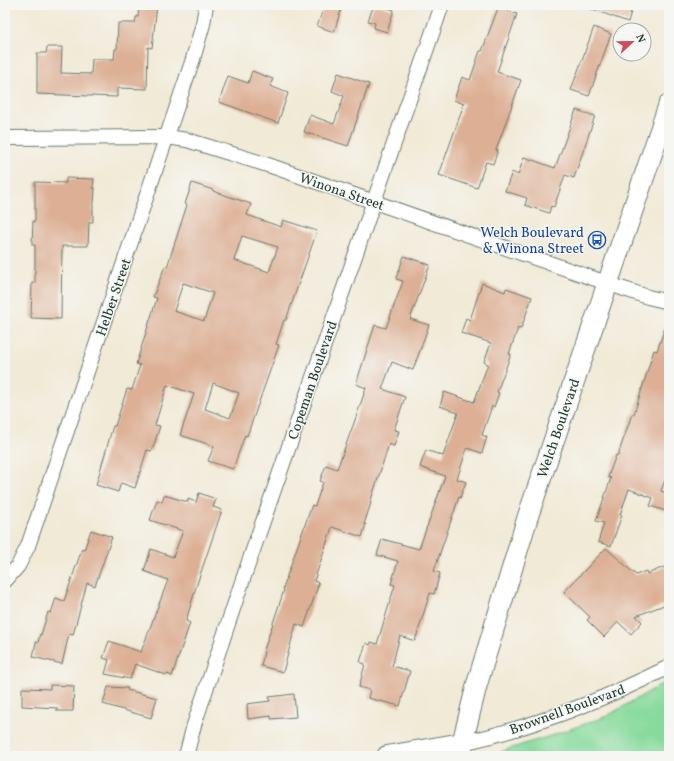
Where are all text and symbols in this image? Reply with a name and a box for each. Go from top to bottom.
north arrow [612,22,652,62]
text: N [631,32,648,45]
street label: Winona Street [297,169,387,216]
place label: Welch Boulevard & Winona Street [480,224,584,259]
bus stop icon: Welch Boulevard & Winona Street [587,230,607,250]
street label: Helber Street [92,256,137,339]
street label: Copeman Boulevard [284,318,343,443]
street label: Welch Boulevard [534,376,585,481]
street label: Brownell Boulevard [507,681,628,740]

